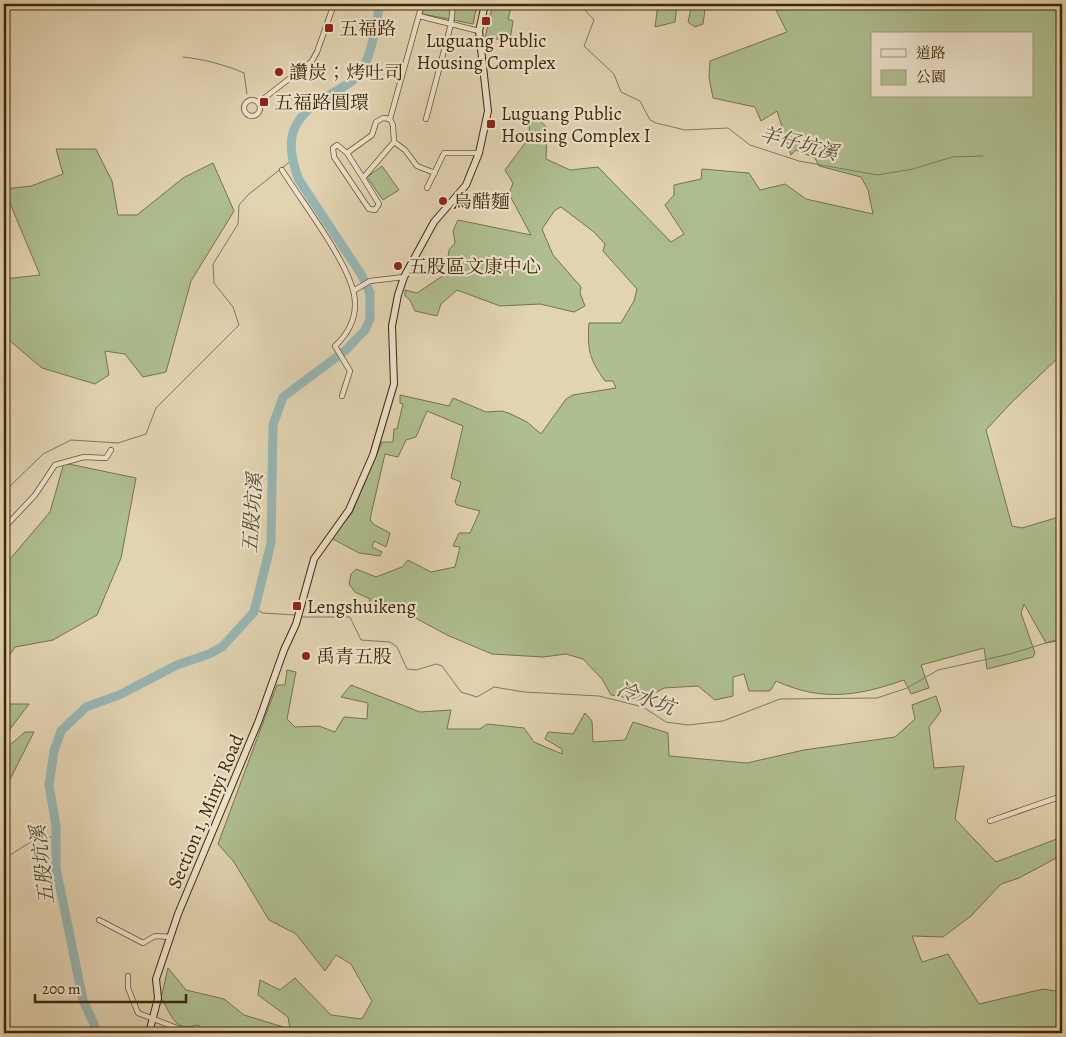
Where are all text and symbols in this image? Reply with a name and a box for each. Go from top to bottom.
marker: Luguang Public Housing Complex [480,15,492,27]
place label: 五福路 [339,16,396,42]
marker: 五福路 [323,22,335,34]
place label: Luguang Public Housing Complex [417,28,556,76]
legend [871,32,1034,98]
text: 道路 [916,43,946,63]
place label: 讚炭；烤吐司 [289,60,403,86]
marker: 讚炭；烤吐司 [273,66,285,78]
text: 公園 [916,67,946,87]
place label: 五福路圓環 [274,90,369,116]
marker: 五福路圓環 [258,96,270,108]
place label: Luguang Public Housing Complex I [501,101,651,149]
marker: Luguang Public Housing Complex I [485,118,497,130]
water label: 羊仔坑溪 [757,120,843,167]
place label: 烏醋麵 [453,189,510,215]
marker: 烏醋麵 [437,195,449,207]
place label: 五股區文康中心 [408,254,541,280]
marker: 五股區文康中心 [392,260,404,272]
water label: 五股坑溪 [236,470,269,554]
place label: Lengshuikeng [307,594,416,620]
marker: Lengshuikeng [291,600,303,612]
place label: 禹青五股 [316,644,392,670]
marker: 禹青五股 [300,650,312,662]
water label: 冷水坑 [613,676,681,722]
street label: Section 1, Minyi Road [162,729,251,893]
water label: 五股坑溪 [24,822,61,906]
scale bar [35,972,186,1004]
text: 200 m [42,979,81,999]

